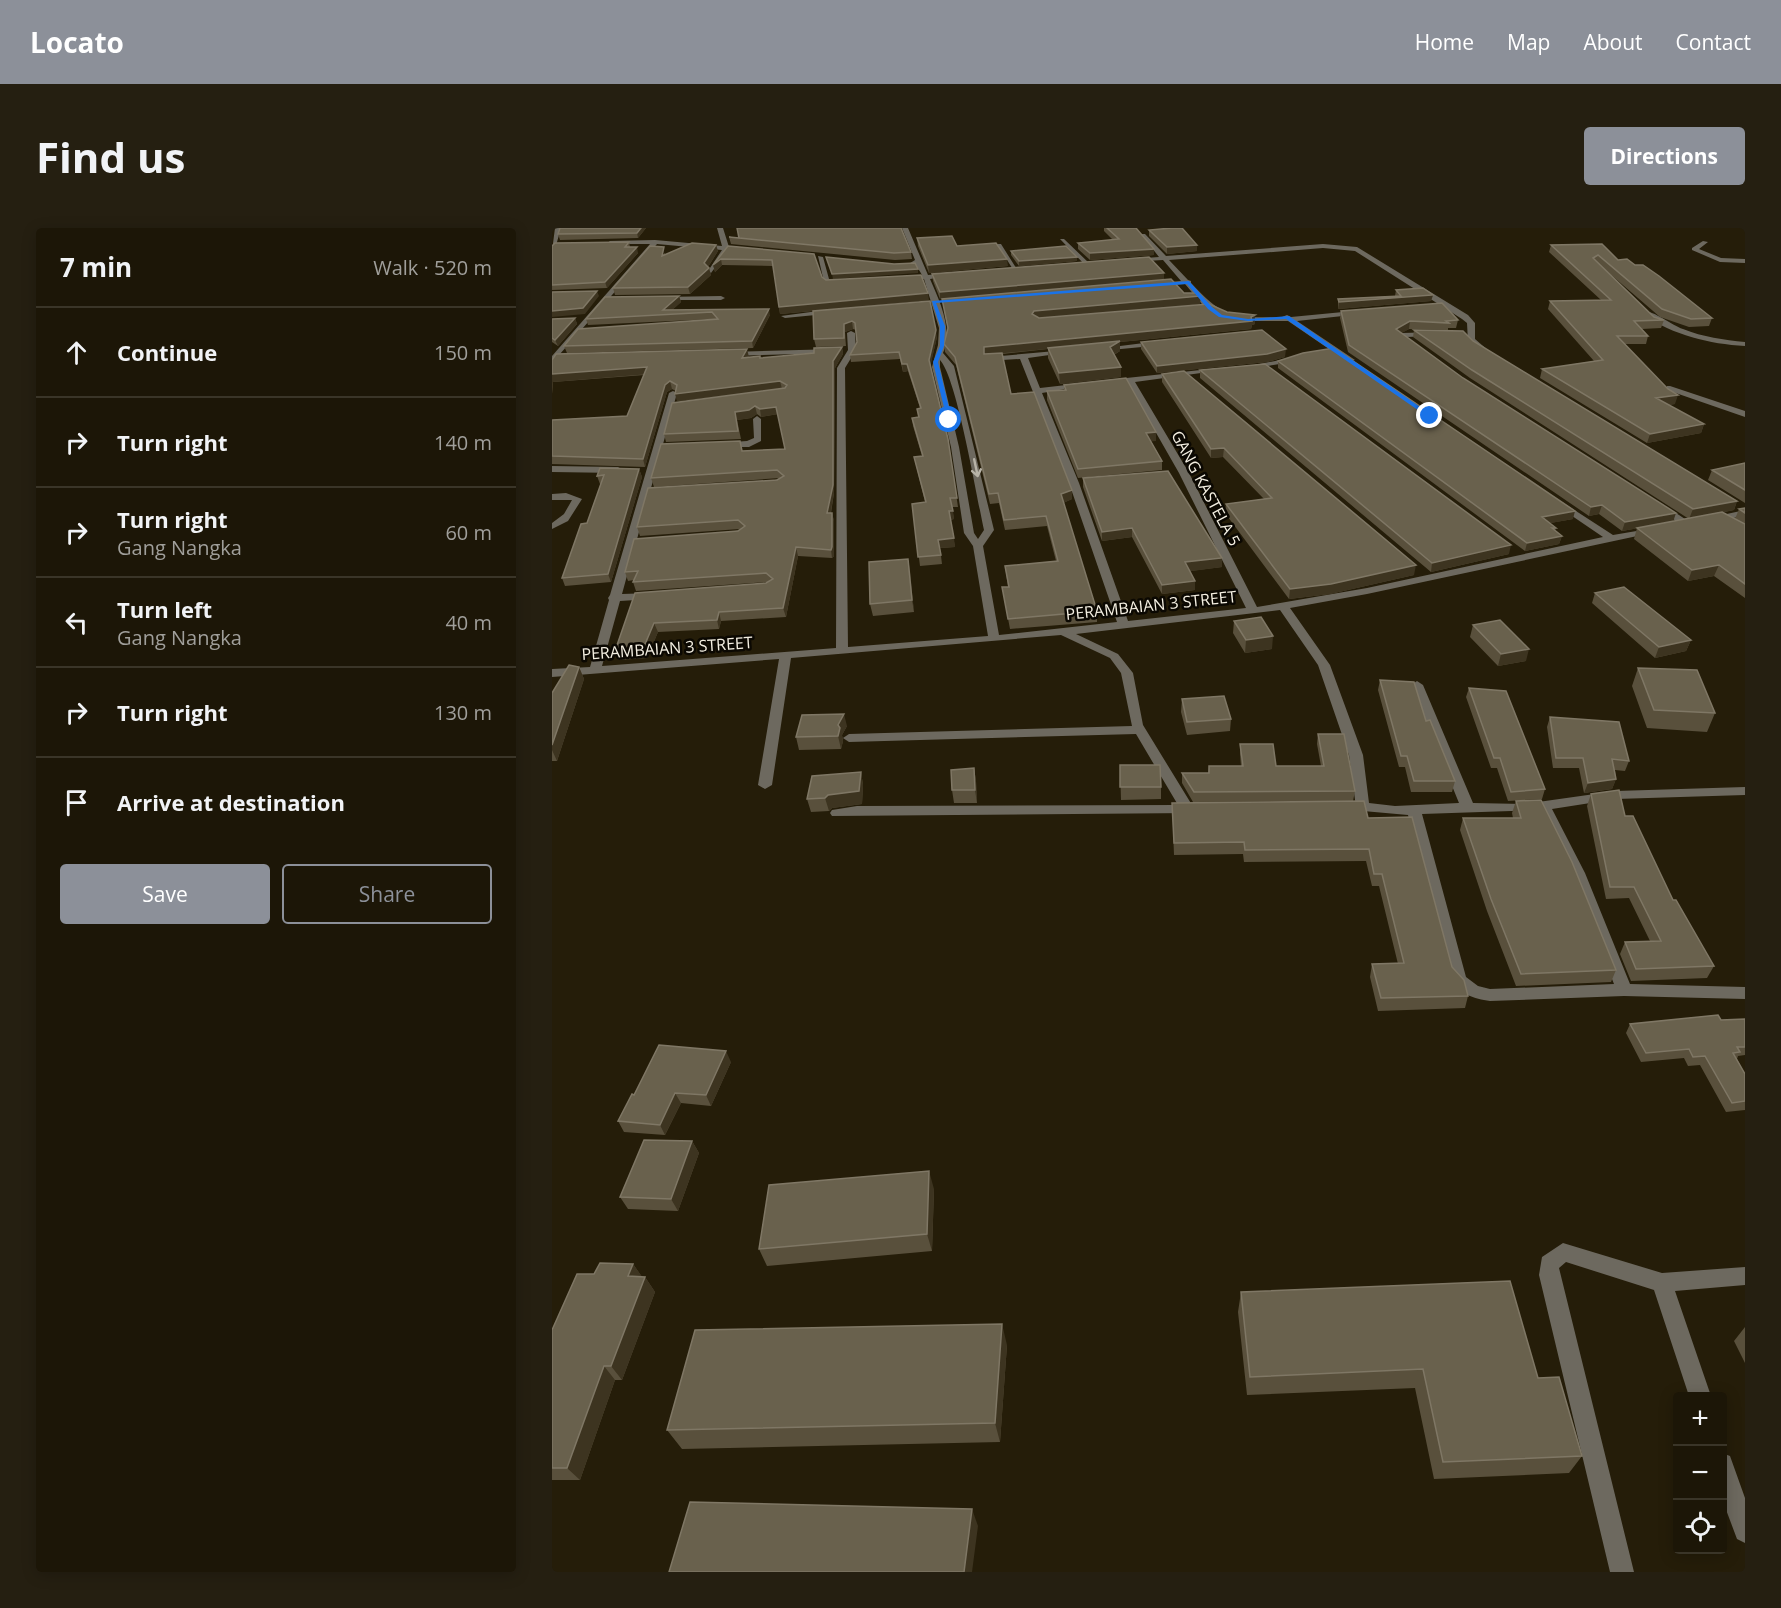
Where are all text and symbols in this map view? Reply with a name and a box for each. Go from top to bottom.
text: Locato [30,23,124,61]
text: Home [1415,28,1474,56]
text: Map [1507,28,1550,56]
text: About [1583,28,1643,56]
text: Contact [1676,28,1751,56]
button: Directions [1584,127,1745,185]
text: Find us [36,128,185,185]
text: 7 min [60,249,132,285]
text: Walk · 520 m [373,254,492,281]
icon: ahead [60,336,93,369]
text: Continue [117,337,217,367]
text: 150 m [434,339,492,366]
route end [1416,402,1442,428]
route start [935,406,961,432]
icon: right [60,426,93,459]
street label: GANG KASTELA 5 [1166,426,1246,550]
text: Turn right [117,427,228,457]
text: 140 m [434,429,492,456]
one-way arrow [970,458,982,477]
text: Turn right [117,504,228,534]
icon: right [60,516,93,549]
text: 60 m [445,519,492,546]
text: Gang Nangka [117,534,242,561]
street label: PERAMBAIAN 3 STREET [1065,585,1238,625]
text: Turn left [117,594,212,624]
icon: left [60,606,93,639]
text: 40 m [445,609,492,636]
text: Gang Nangka [117,624,242,651]
street label: PERAMBAIAN 3 STREET [581,631,753,665]
icon: right [60,696,93,729]
text: Turn right [117,697,228,727]
text: 130 m [434,699,492,726]
icon: arrive [60,786,93,819]
text: Arrive at destination [117,787,345,817]
button: Save [60,864,270,924]
button: Share [282,864,492,924]
map controls [1673,1392,1727,1554]
button: + [1673,1392,1727,1446]
button: − [1673,1446,1727,1500]
button: locate [1673,1500,1727,1554]

